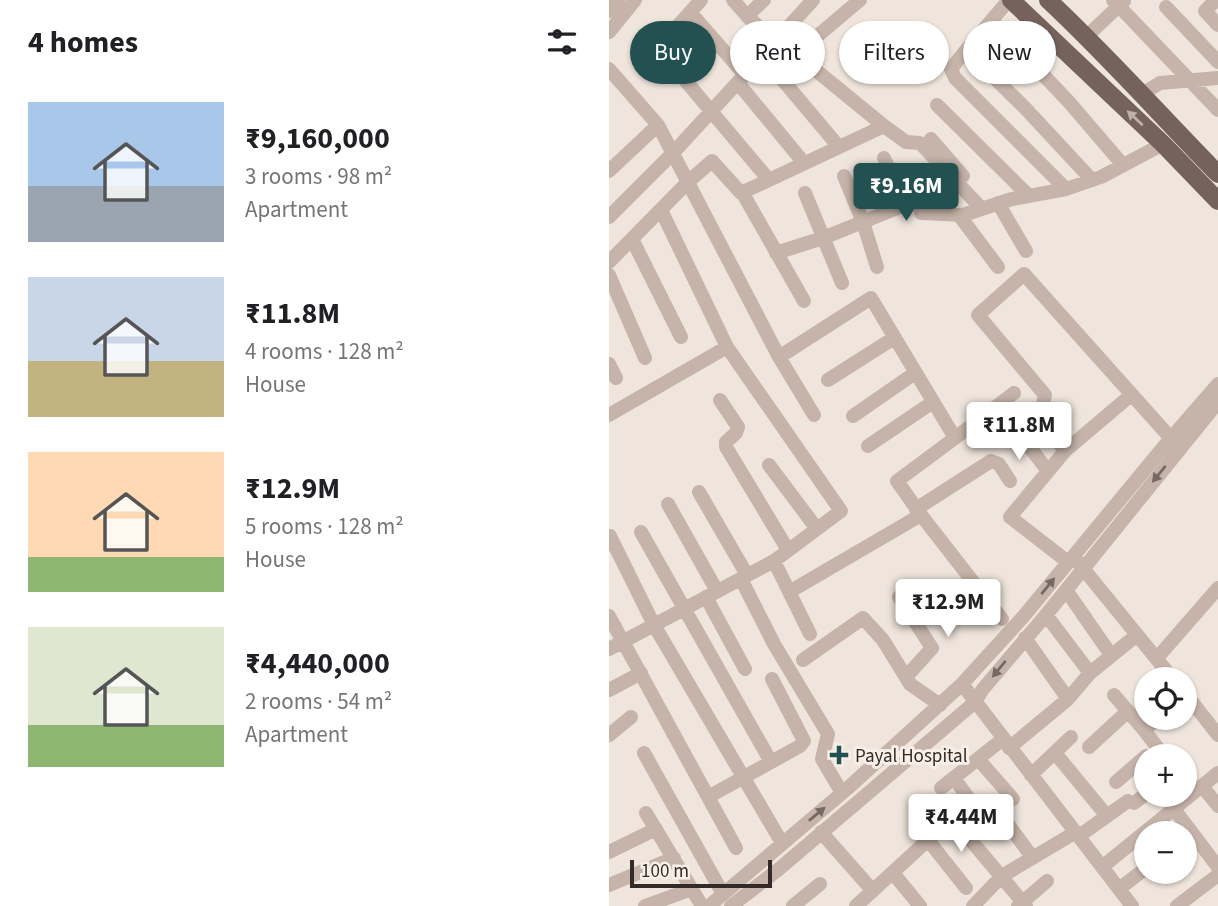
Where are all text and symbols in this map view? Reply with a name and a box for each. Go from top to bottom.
text: 4 homes [28,21,138,64]
chip: Buy [630,21,716,84]
chip: Rent [730,21,825,84]
chip: Filters [839,21,949,84]
chip: New [963,21,1056,84]
icon: filters [543,23,581,61]
one-way arrow [1127,110,1144,126]
text: ₹9,160,000 [245,117,390,160]
icon: home [84,130,168,214]
text: 3 rooms · 98 m² [245,160,392,193]
pin: ₹9.16M [849,164,963,223]
text: ₹9.16M [869,169,943,202]
text: Apartment [245,193,348,226]
text: ₹11.8M [245,292,340,335]
icon: home [84,305,168,389]
text: 4 rooms · 128 m² [245,335,404,368]
text: House [245,368,306,401]
pin: ₹11.8M [962,402,1076,462]
text: ₹11.8M [982,408,1056,441]
one-way arrow [1151,464,1166,482]
text: ₹12.9M [245,467,340,510]
icon: home [84,480,168,564]
text: 5 rooms · 128 m² [245,510,404,543]
text: House [245,543,306,576]
one-way arrow [1040,577,1055,594]
pin: ₹12.9M [891,580,1005,639]
text: ₹12.9M [911,585,985,618]
text: ₹4,440,000 [245,642,390,685]
icon: home [84,655,168,739]
one-way arrow [992,659,1007,677]
map controls [1134,667,1197,884]
button: locate [1134,667,1197,730]
text: 2 rooms · 54 m² [245,685,392,718]
text: Apartment [245,718,348,751]
place label: Payal Hospital [855,743,968,770]
button: + [1134,744,1197,807]
marker: Payal Hospital [829,745,849,765]
pin: ₹4.44M [904,794,1018,854]
text: ₹4.44M [924,800,998,833]
one-way arrow [808,807,825,822]
button: − [1134,821,1197,884]
scale bar [630,857,772,889]
text: 100 m [641,858,689,885]

